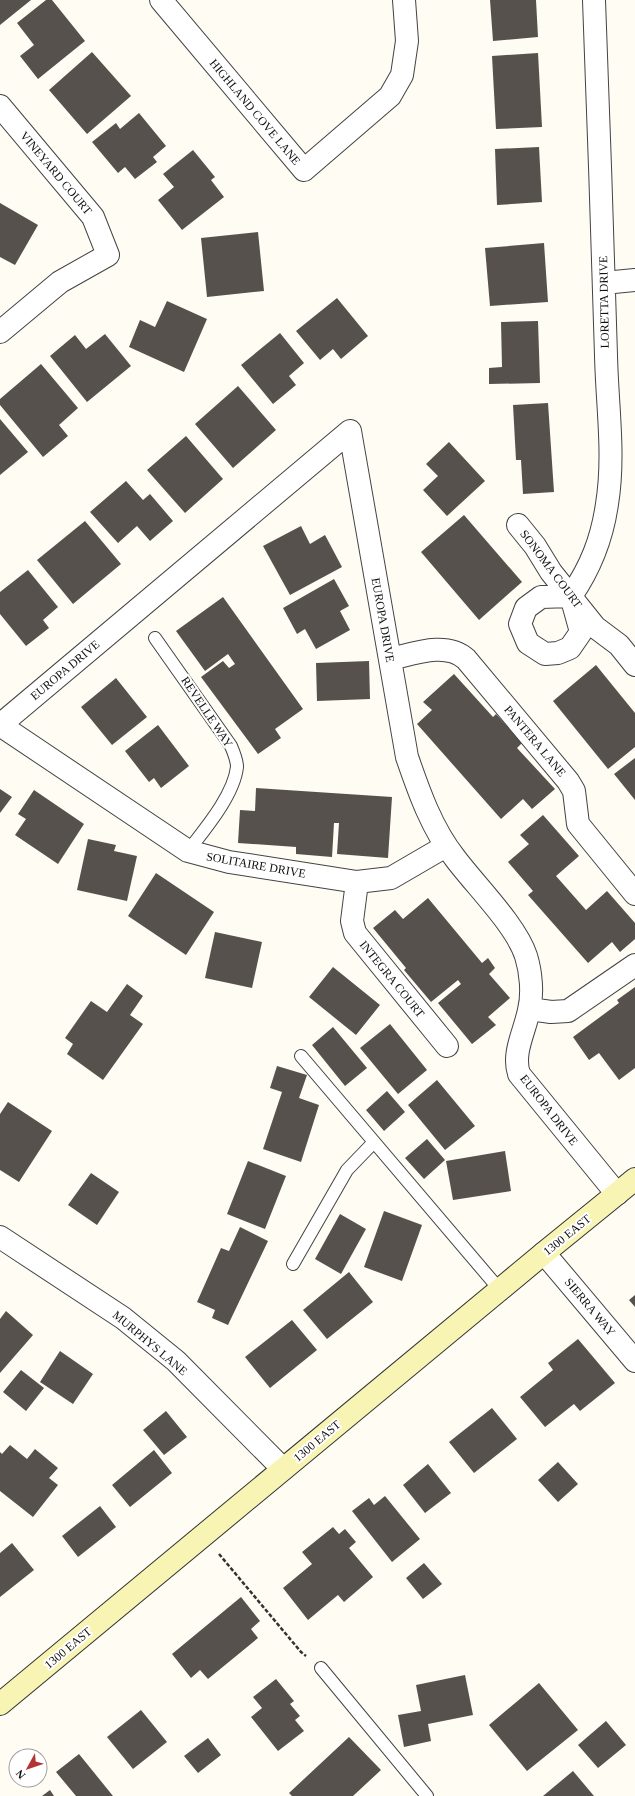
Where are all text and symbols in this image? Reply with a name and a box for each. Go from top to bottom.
street label: HIGHLAND COVE LANE [207,56,303,168]
street label: VINEYARD COURT [17,129,95,218]
street label: LORETTA DRIVE [596,256,612,348]
street label: SONOMA COURT [517,527,585,611]
street label: EUROPA DRIVE [369,576,397,664]
street label: EUROPA DRIVE [28,637,102,703]
street label: REVELLE WAY [178,674,236,750]
street label: PANTERA LANE [501,703,569,779]
street label: SOLITAIRE DRIVE [205,849,307,881]
street label: INTEGRA COURT [357,938,428,1021]
street label: EUROPA DRIVE [517,1072,581,1148]
street label: 1300 EAST [540,1211,594,1258]
street label: SIERRA WAY [562,1275,618,1339]
street label: MURPHYS LANE [110,1308,190,1378]
street label: 1300 EAST [291,1417,344,1465]
street label: 1300 EAST [42,1624,95,1672]
north arrow [8,1748,48,1788]
text: N [13,1767,27,1781]

